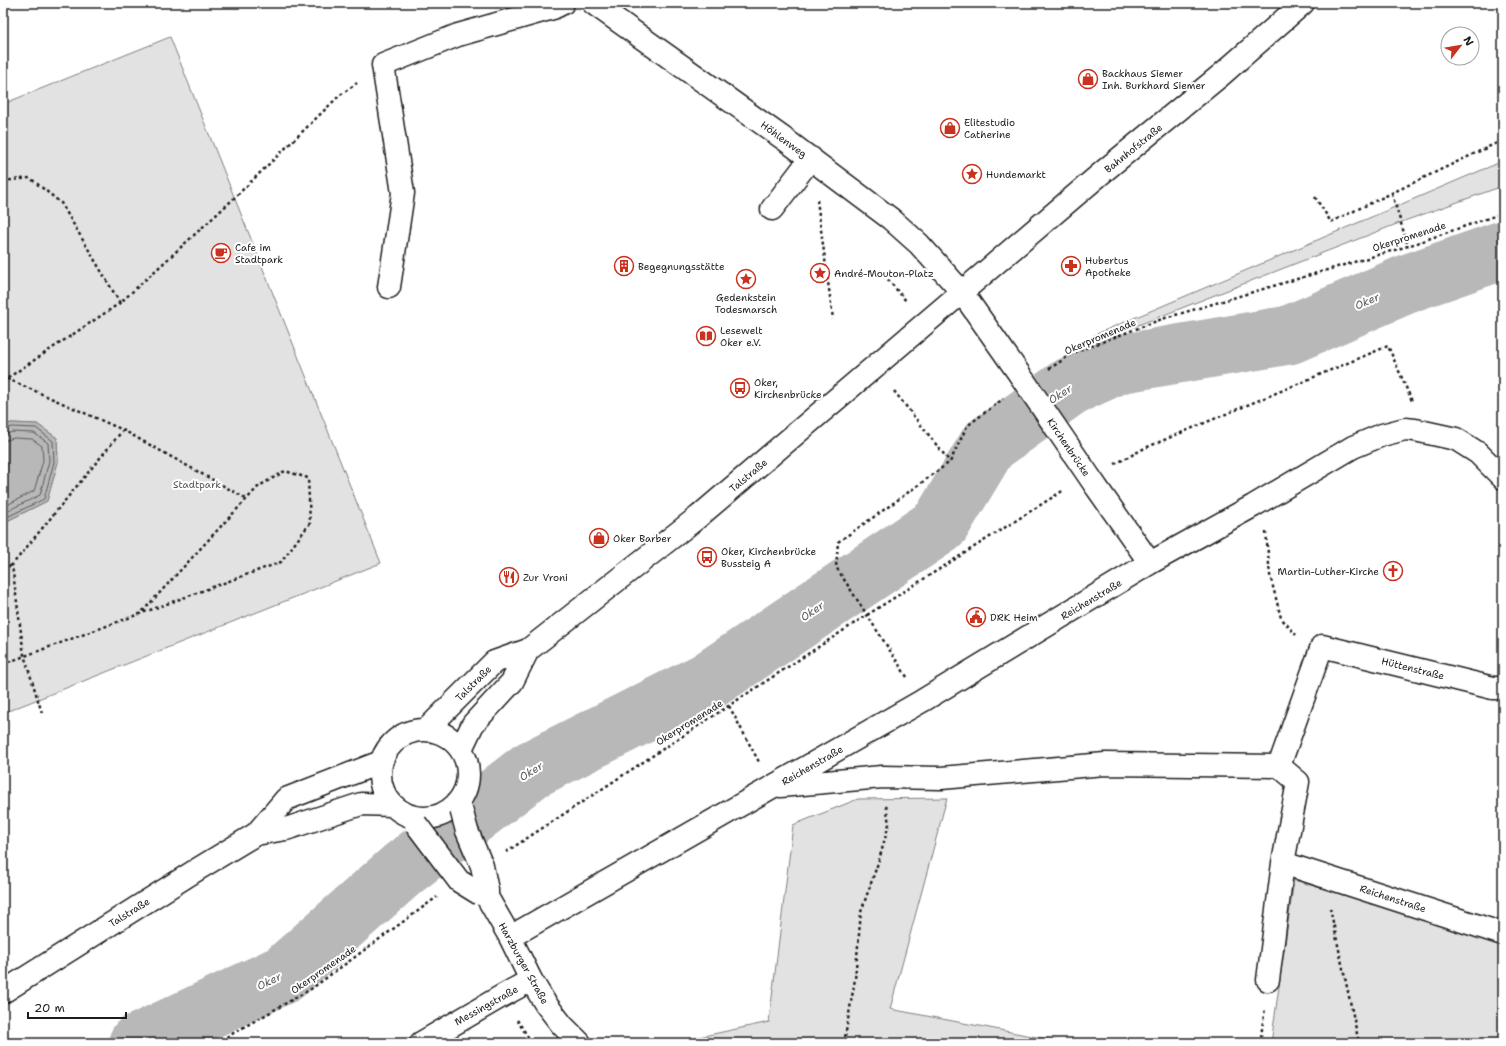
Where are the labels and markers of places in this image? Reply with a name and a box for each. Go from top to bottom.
place label: Backhaus Siemer Inh. Burkhard Siemer [1102,67,1206,92]
shop icon: Backhaus Siemer Inh. Burkhard Siemer [1077,68,1099,90]
place label: Elitestudio Catherine [964,116,1015,141]
shop icon: Elitestudio Catherine [939,117,961,139]
place icon: Hundemarkt [961,163,983,185]
place label: Hundemarkt [986,168,1046,181]
place label: Cafe im Stadtpark [235,241,283,266]
cafe icon: Cafe im Stadtpark [210,242,232,264]
place label: Hubertus Apotheke [1085,254,1131,279]
building icon: Begegnungsstätte [613,255,635,277]
pharmacy icon: Hubertus Apotheke [1060,255,1082,277]
place label: Begegnungsstätte [638,260,725,273]
place icon: André-Mouton-Platz [809,262,831,284]
place label: André-Mouton-Platz [834,267,934,280]
place icon: Gedenkstein Todesmarsch [735,268,757,290]
place label: Gedenkstein Todesmarsch [715,291,777,316]
place label: Lesewelt Oker e.V. [720,324,763,349]
library icon: Lesewelt Oker e.V. [695,325,717,347]
place label: Oker, Kirchenbrücke [754,376,822,401]
bus stop icon: Oker, Kirchenbrücke [729,377,751,399]
shop icon: Oker Barber [588,527,610,549]
place label: Oker Barber [613,532,672,545]
place label: Oker, Kirchenbrücke Bussteig A [721,545,816,570]
bus stop icon: Oker, Kirchenbrücke Bussteig A [696,546,718,568]
church icon: Martin-Luther-Kirche [1382,560,1404,582]
place label: Martin-Luther-Kirche [1278,565,1379,578]
restaurant icon: Zur Vroni [498,566,520,588]
place label: Zur Vroni [523,571,568,584]
public building icon: DRK Heim [965,606,987,628]
place label: DRK Heim [990,611,1038,624]

